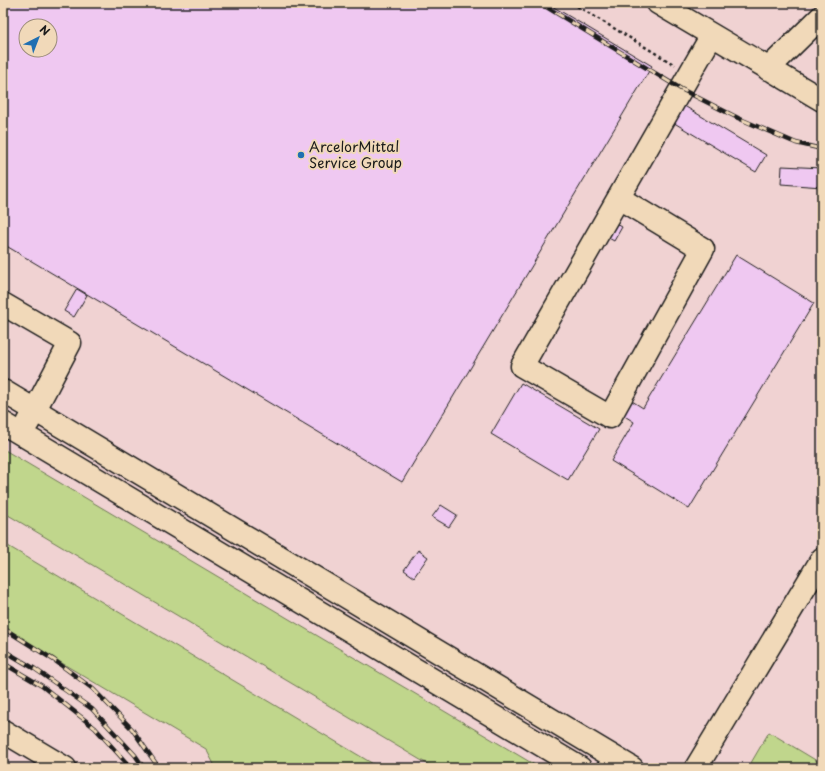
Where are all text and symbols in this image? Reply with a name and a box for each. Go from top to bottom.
north arrow [18,18,58,58]
text: N [36,21,54,40]
place label: ArcelorMittal Service Group [309,136,402,173]
marker: ArcelorMittal Service Group [296,150,306,160]

